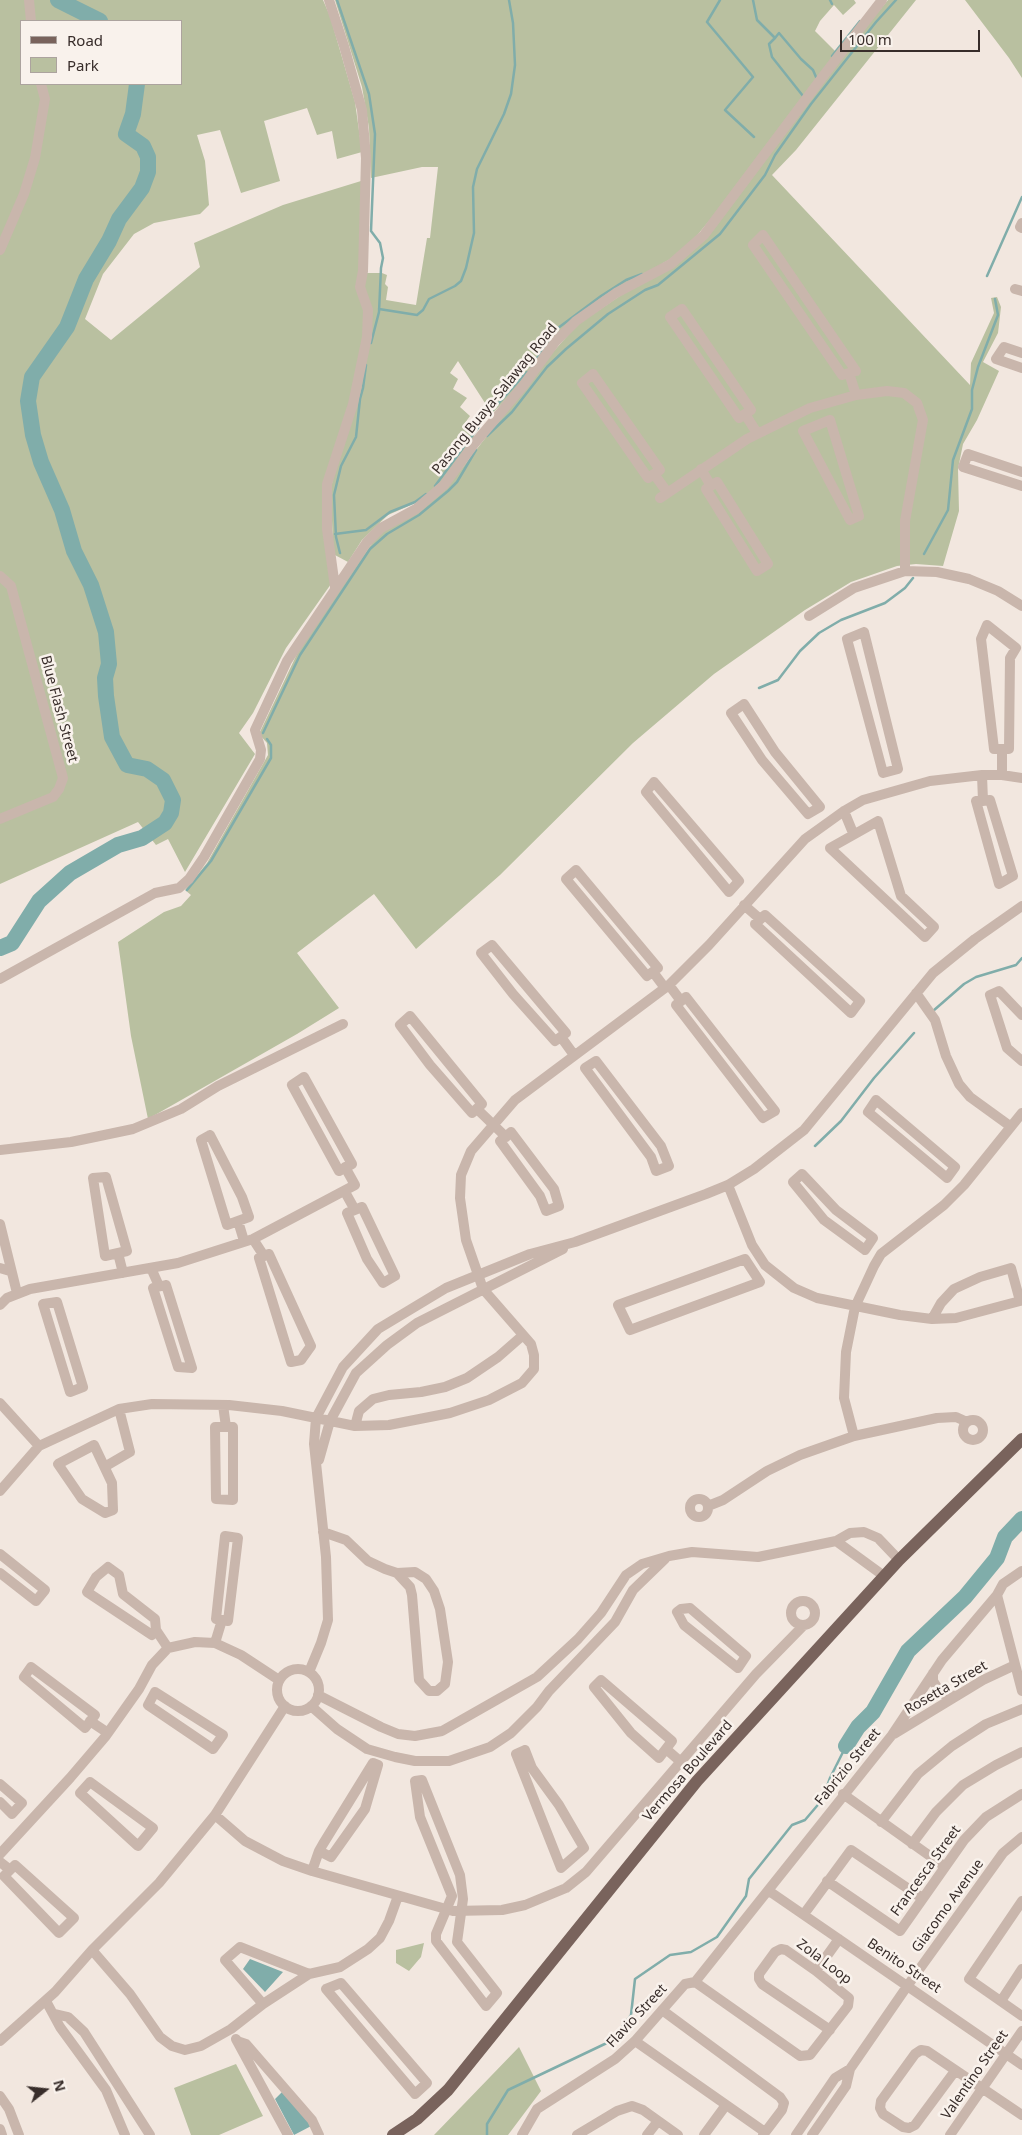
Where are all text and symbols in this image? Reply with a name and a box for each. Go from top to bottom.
legend [20,20,182,85]
scale bar [842,20,982,52]
text: 100 m [848,29,892,49]
text: Road [67,30,103,50]
text: Park [67,55,99,75]
street label: Pasong Buaya-Salawag Road [429,320,561,478]
street label: Blue Flash Street [37,654,81,764]
street label: Rosetta Street [902,1658,990,1718]
street label: Vermosa Boulevard [640,1717,736,1825]
street label: Fabrizio Street [812,1725,884,1809]
street label: Francesca Street [887,1822,965,1920]
street label: Giacomo Avenue [909,1856,987,1956]
street label: Benito Street [864,1935,944,1997]
street label: Zola Loop [793,1936,855,1988]
street label: Flavio Street [603,1981,671,2051]
street label: Valentino Street [938,2027,1012,2123]
north arrow [20,2065,70,2115]
text: N [49,2078,71,2094]

